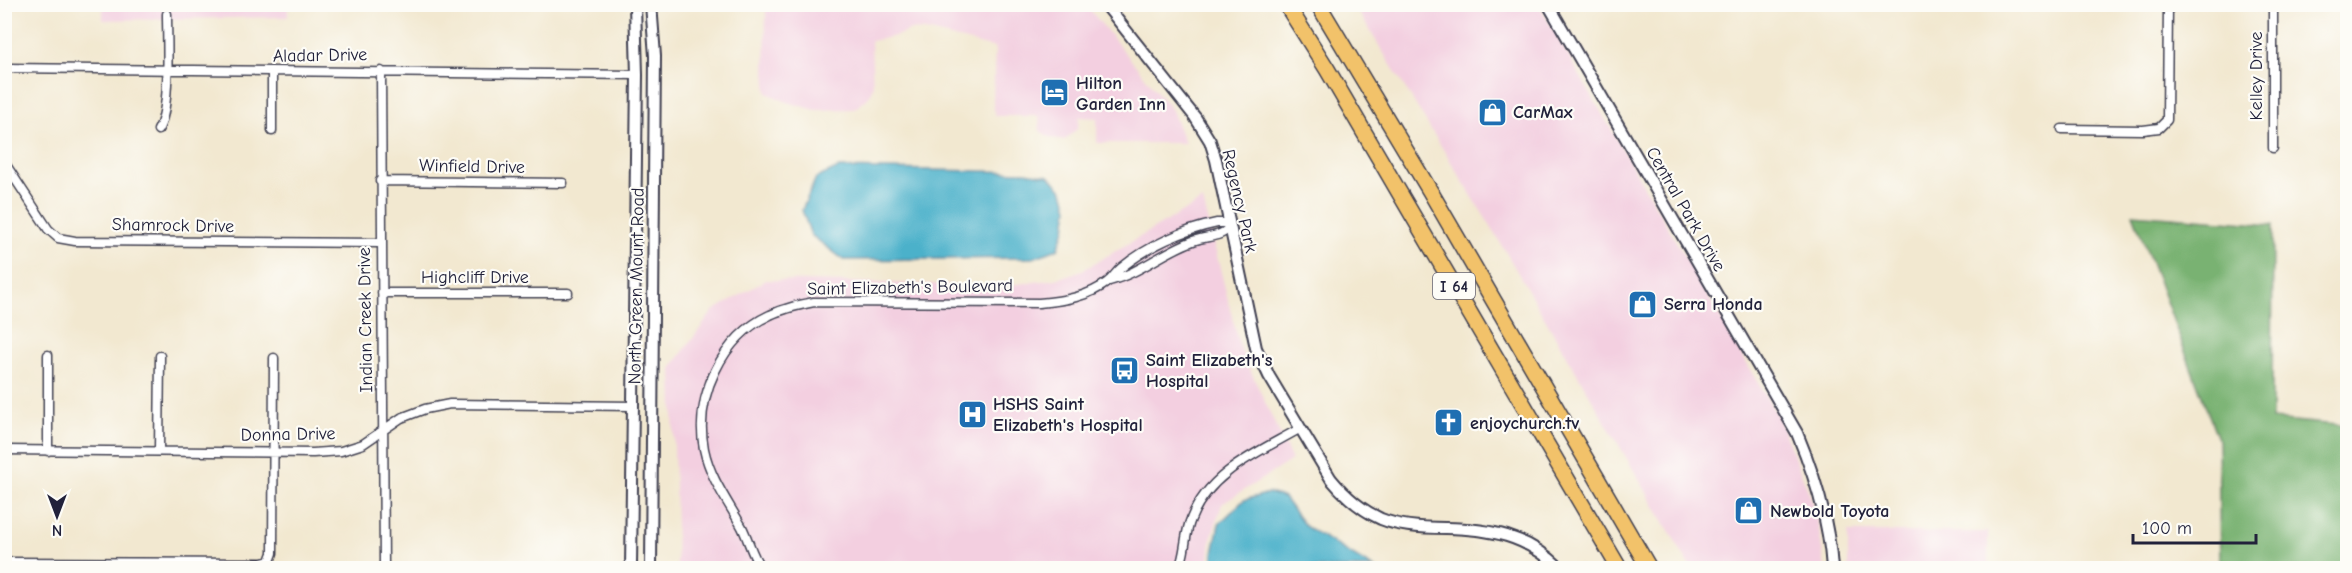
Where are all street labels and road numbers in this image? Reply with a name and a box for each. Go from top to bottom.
street label: Kelley Drive [2246,32,2267,120]
street label: Aladar Drive [273,44,367,67]
street label: Central Park Drive [1641,143,1730,275]
street label: Regency Park [1217,147,1262,255]
street label: Winfield Drive [419,155,525,178]
street label: North Green Mount Road [624,187,649,385]
street label: Shamrock Drive [112,214,234,237]
street label: Indian Creek Drive [354,247,377,393]
street label: Highcliff Drive [421,267,529,288]
road number: I 64 [1433,273,1475,299]
street label: Saint Elizabeth's Boulevard [807,275,1013,300]
street label: Donna Drive [240,423,336,446]

